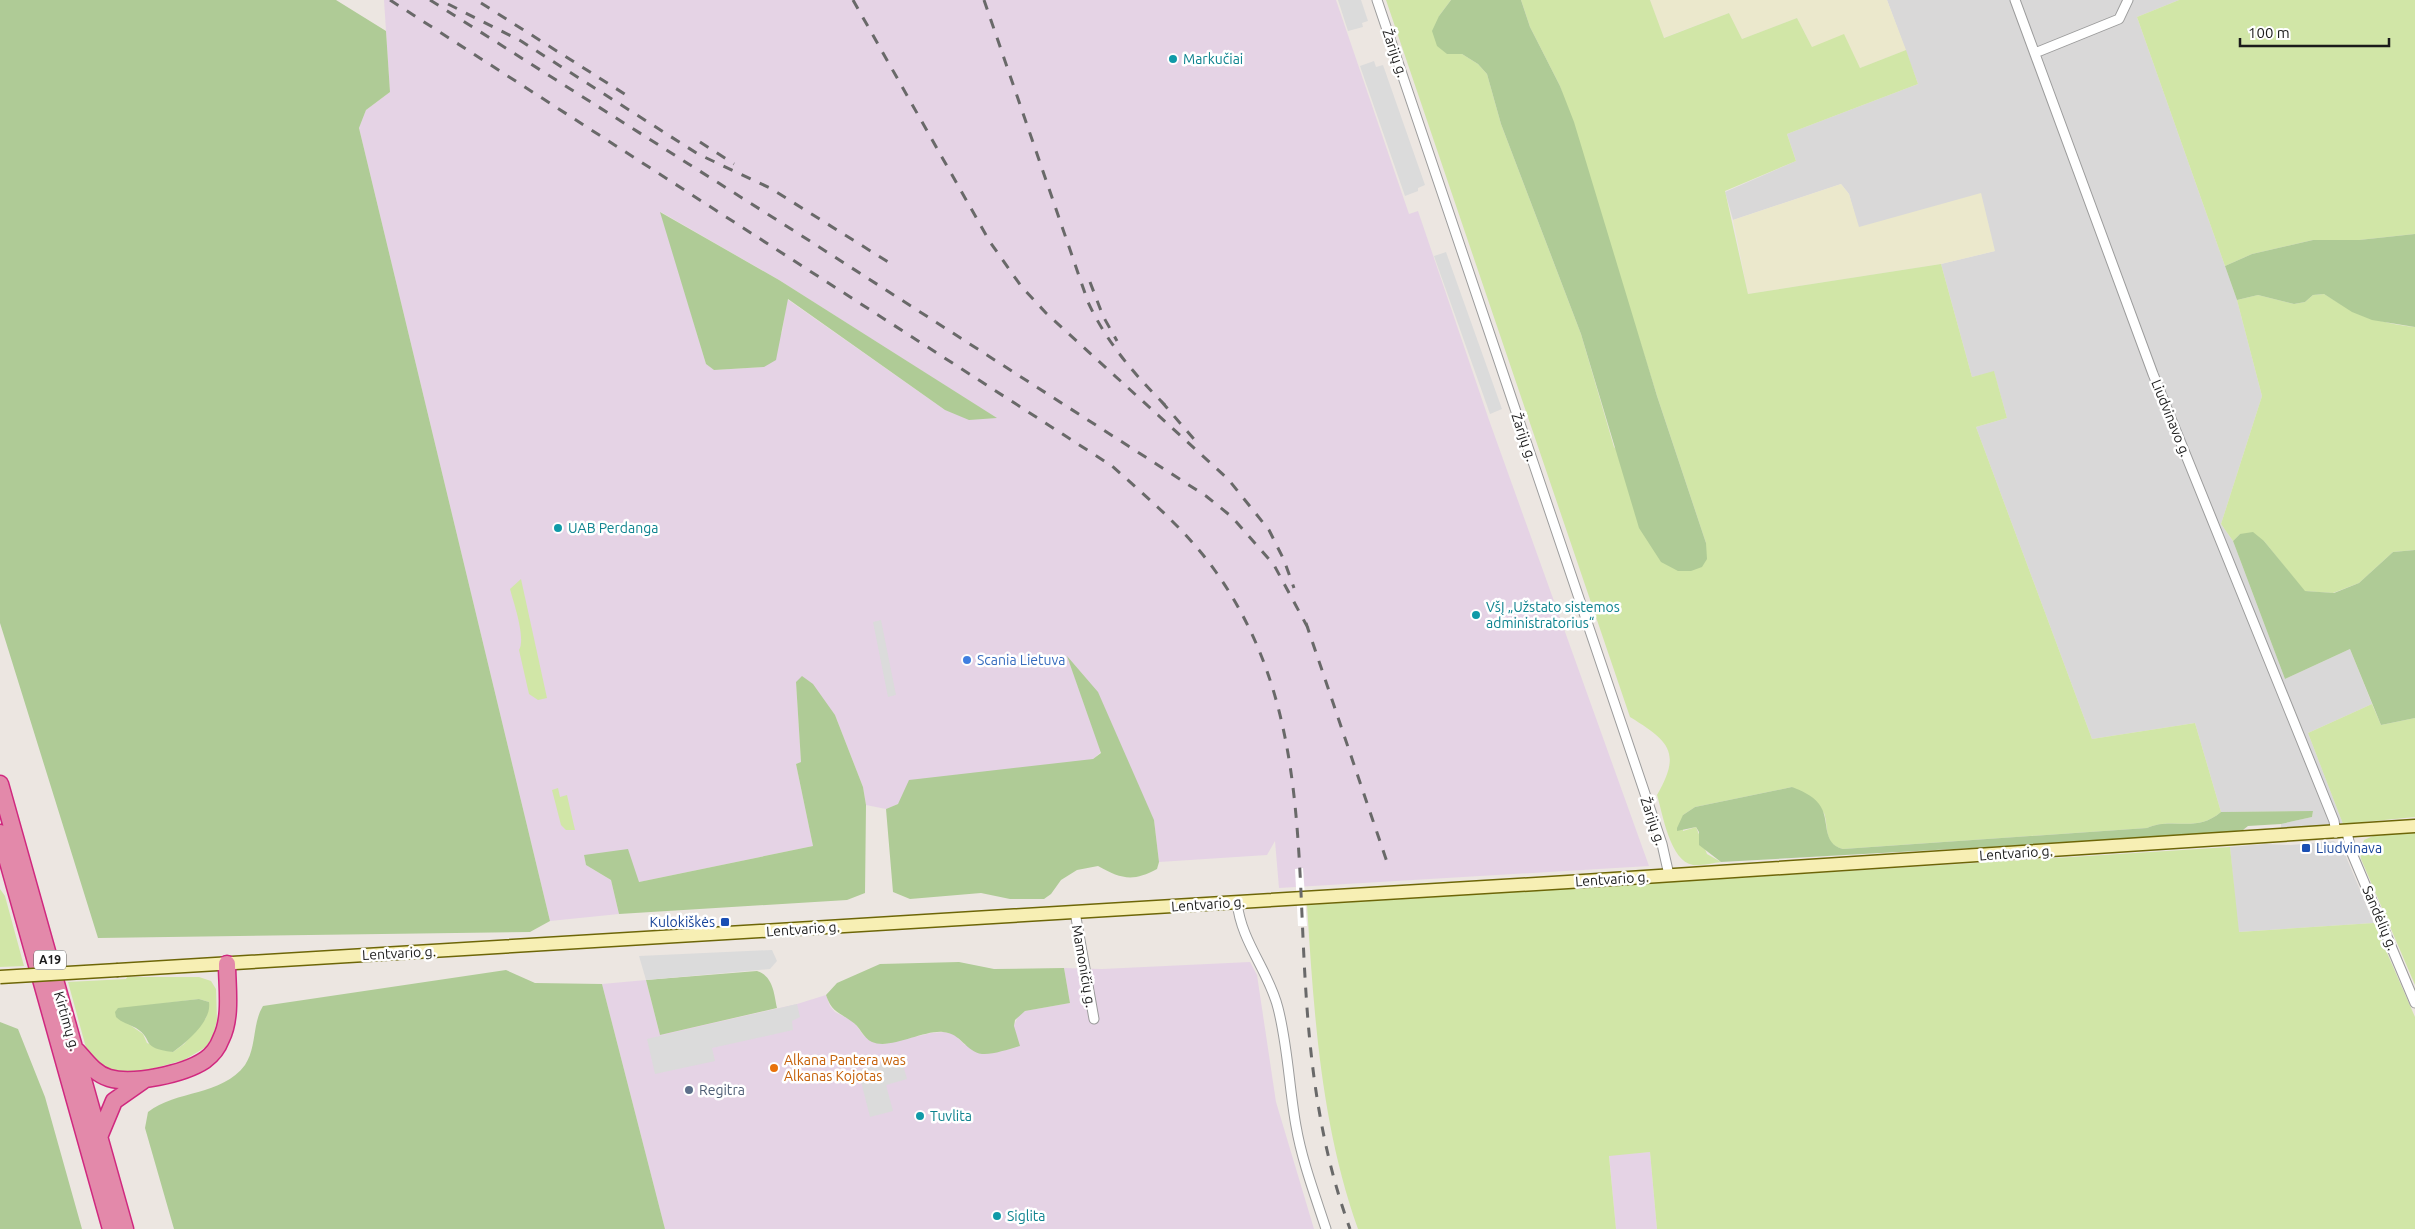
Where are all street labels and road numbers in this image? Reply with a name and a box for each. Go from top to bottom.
street label: Žarijų g. [1379,26,1412,79]
street label: Liudvinavo g. [2148,377,2194,459]
street label: Žarijų g. [1508,410,1541,463]
street label: Žarijų g. [1637,794,1670,847]
street label: Lentvario g. [1979,842,2053,864]
street label: Lentvario g. [1575,868,1649,890]
street label: Sandėlių g. [2359,883,2401,953]
street label: Lentvario g. [1171,893,1245,915]
street label: Lentvario g. [766,918,840,940]
street label: Mamoničių g. [1069,923,1099,1009]
street label: Lentvario g. [362,943,436,963]
road number: A19 [34,950,66,970]
street label: Kirtimų g. [51,989,83,1053]

